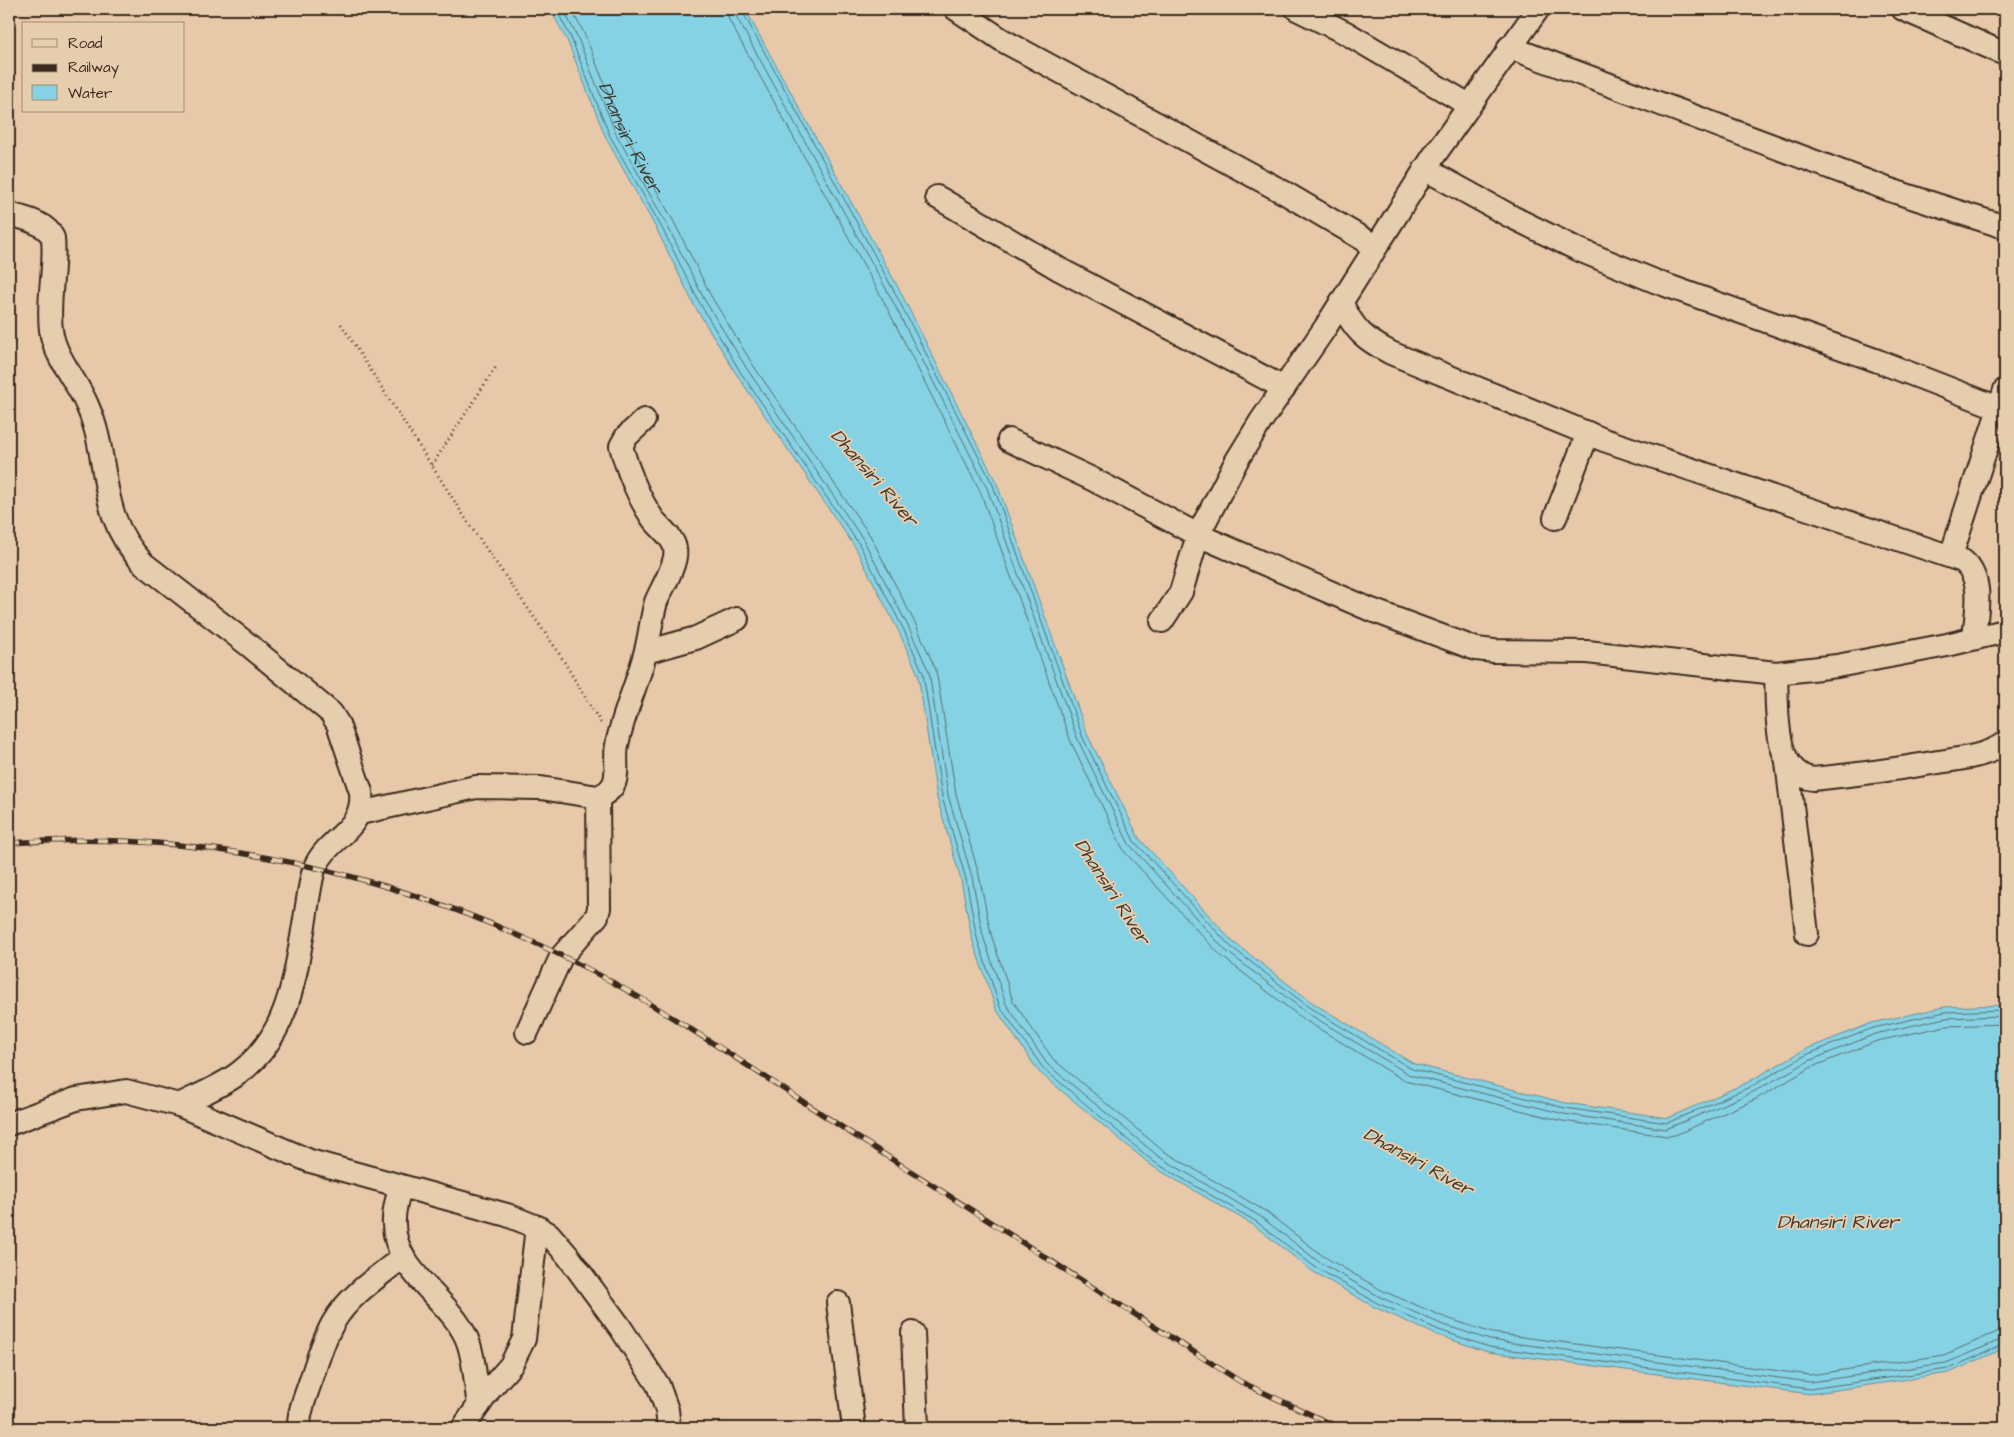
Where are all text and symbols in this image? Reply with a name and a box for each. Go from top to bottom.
legend [22,22,185,112]
text: Road [68,33,103,54]
text: Railway [68,57,119,79]
water label: Dhansiri River [592,78,670,201]
text: Water [68,83,112,104]
water label: Dhansiri River [824,423,926,535]
water label: Dhansiri River [1068,834,1158,952]
water label: Dhansiri River [1358,1121,1480,1204]
water label: Dhansiri River [1777,1209,1901,1236]

